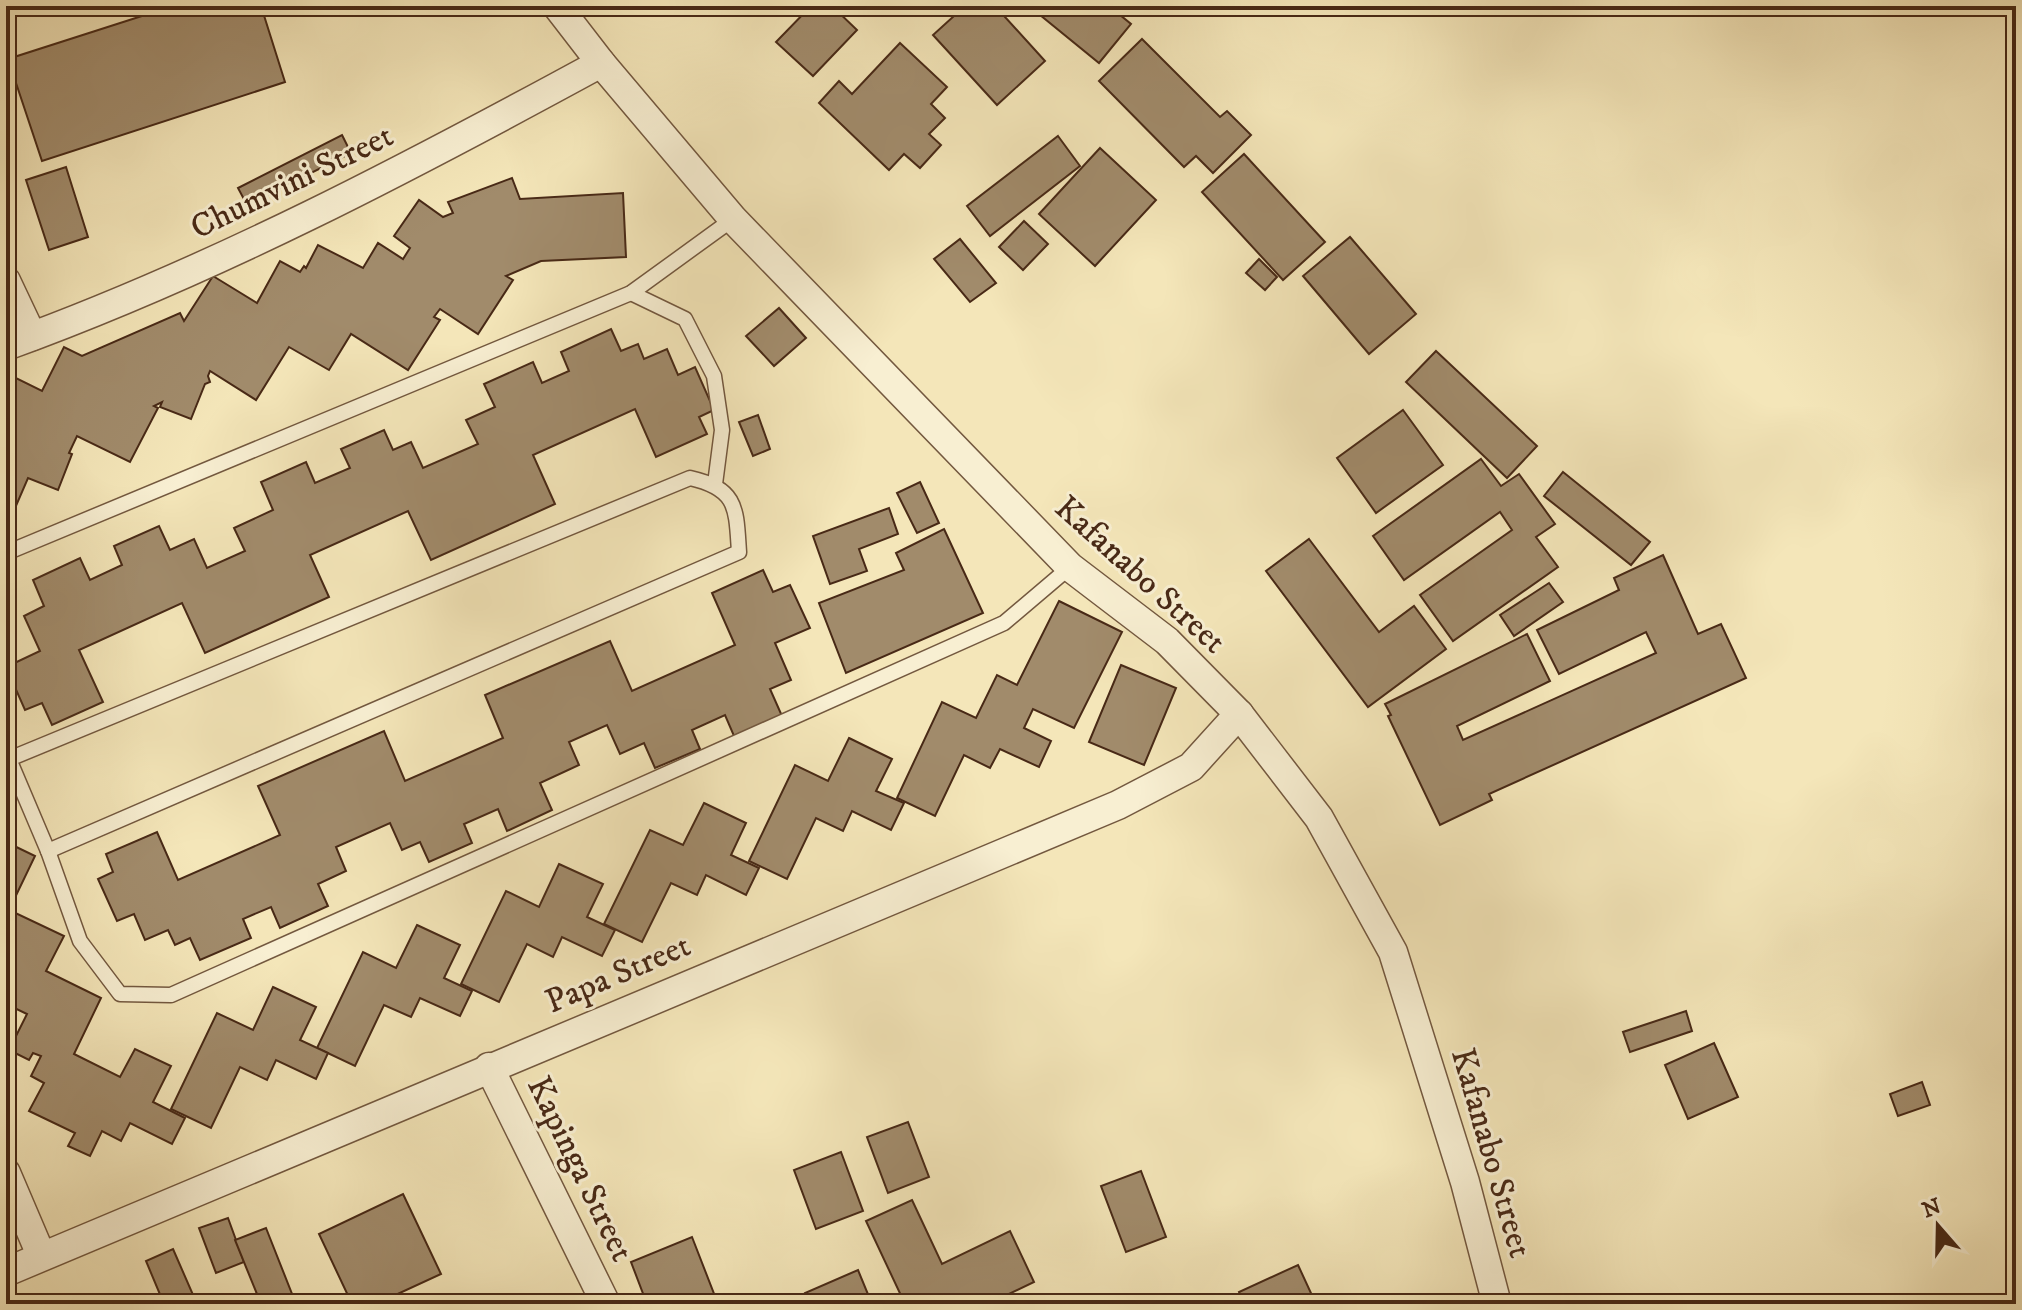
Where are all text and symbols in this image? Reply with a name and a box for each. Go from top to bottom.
street label: Chumvini Street [184,115,400,249]
street label: Kafanabo Street [1046,487,1234,663]
street label: Papa Street [539,925,697,1023]
street label: Kafanabo Street [1441,1043,1541,1263]
street label: Kapinga Street [517,1070,643,1268]
north arrow [1898,1186,1978,1266]
text: N [1919,1193,1945,1224]

